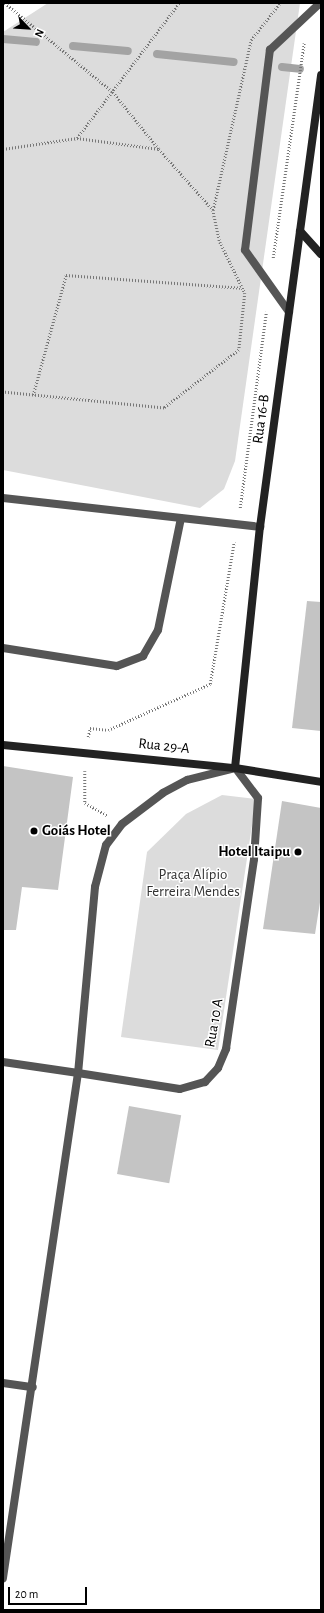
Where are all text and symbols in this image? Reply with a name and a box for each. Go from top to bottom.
north arrow [8,8,48,48]
text: N [33,27,46,39]
street label: Rua 16-B [249,393,273,445]
street label: Rua 29-A [137,734,191,758]
place label: Goiás Hotel [42,822,111,840]
marker: Goiás Hotel [29,826,39,836]
place label: Hotel Itaipu [218,843,290,861]
marker: Hotel Itaipu [293,847,303,857]
park label: Praça Alípio Ferreira Mendes [146,865,240,900]
street label: Rua 10 A [201,997,227,1049]
scale bar [10,1579,89,1605]
text: 20 m [15,1588,38,1600]

